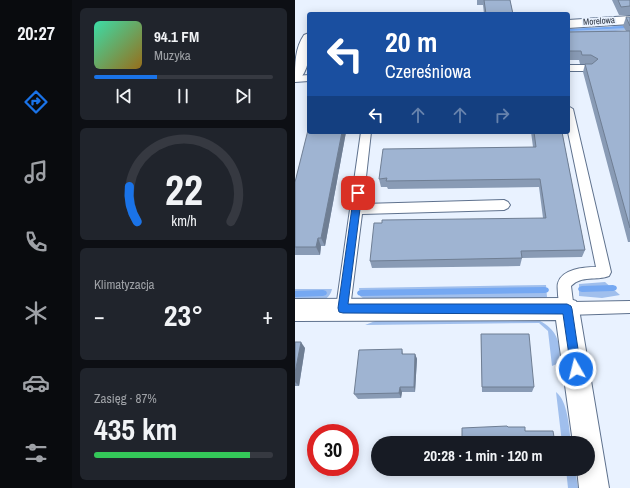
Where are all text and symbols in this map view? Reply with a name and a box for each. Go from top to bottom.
street label: Morelowa [583,14,615,28]
text: 20:27 [17,21,55,46]
text: 20 m [385,23,437,61]
text: 94.1 FM [154,26,199,47]
icon: left [319,28,371,80]
text: Muzyka [154,47,191,64]
text: Czereśniowa [385,59,471,84]
icon: previous [113,85,135,107]
icon: pause [172,85,194,107]
icon: next [232,85,254,107]
icon: directions [22,88,50,116]
icon: left [365,104,387,126]
icon: ahead [407,104,429,126]
icon: ahead [449,104,471,126]
icon: right [491,104,513,126]
icon: music [22,158,50,186]
text: 22 [165,162,202,218]
pin [341,176,375,210]
icon: arrive [347,182,369,204]
text: km/h [171,211,196,230]
icon: phone [22,228,50,256]
text: Klimatyzacja [94,276,154,293]
text: 23° [164,295,203,335]
icon: climate [22,299,50,327]
text: − [94,301,105,331]
text: + [262,301,273,331]
position arrow [555,348,597,390]
icon: car [22,369,50,397]
text: Zasięg · 87% [94,390,157,407]
text: 435 km [94,409,177,449]
speed limit sign: 30 [307,424,359,476]
icon: filters [22,439,50,467]
text: 20:28 · 1 min · 120 m [424,445,542,466]

